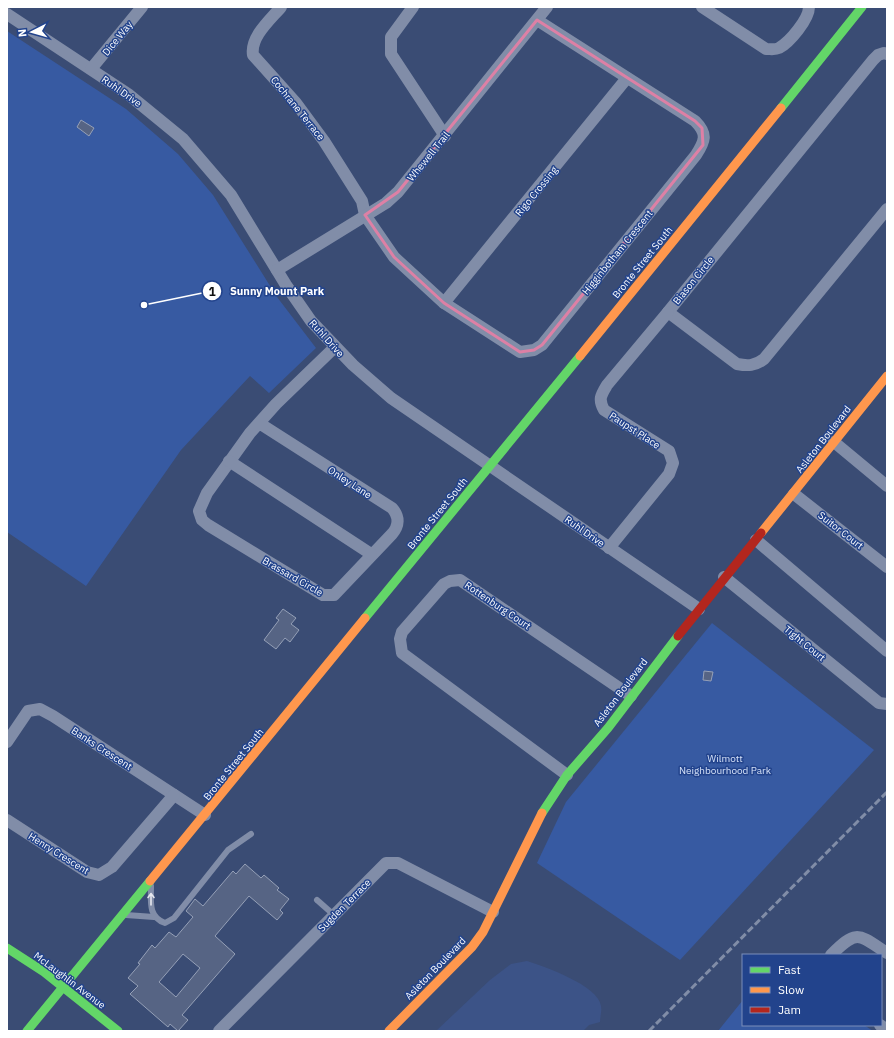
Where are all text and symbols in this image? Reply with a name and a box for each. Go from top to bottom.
north arrow [12,12,52,52]
street label: Dice Way [99,18,135,58]
text: N [15,28,29,38]
street label: Ruhl Drive [99,73,145,110]
street label: Cochrane Terrace [268,74,328,143]
street label: Whewell Trail [404,129,453,184]
street label: Rigo Crossing [512,163,561,219]
street label: Higginbotham Crescent [579,207,656,297]
street label: Bronte Street South [609,224,675,301]
street label: Biason Circle [670,253,717,307]
callout: Sunny Mount Park [202,280,332,303]
text: 1 [208,284,216,299]
text: Sunny Mount Park [230,284,325,298]
street label: Ruhl Drive [306,317,347,360]
street label: Asleton Boulevard [793,403,854,476]
street label: Paupst Place [607,409,663,452]
street label: Onley Lane [325,463,375,502]
street label: Bronte Street South [404,475,470,552]
street label: Suitor Court [815,509,866,552]
street label: Ruhl Drive [562,513,608,550]
street label: Brassard Circle [260,554,326,599]
street label: Rottenburg Court [462,578,534,633]
street label: Tight Court [781,623,828,664]
street label: Asleton Boulevard [590,656,650,729]
street label: Banks Crescent [69,724,135,773]
street label: Bronte Street South [200,726,266,803]
park label: Wilmott Neighbourhood Park [679,752,772,777]
street label: Henry Crescent [26,830,92,878]
street label: Sugden Terrace [315,876,374,935]
one-way arrow [147,893,155,906]
street label: Asleton Boulevard [402,934,469,1002]
street label: McLaughlin Avenue [31,949,109,1012]
legend [742,954,882,1026]
text: Fast [778,962,801,977]
text: Slow [778,982,804,997]
text: Jam [778,1002,801,1017]

